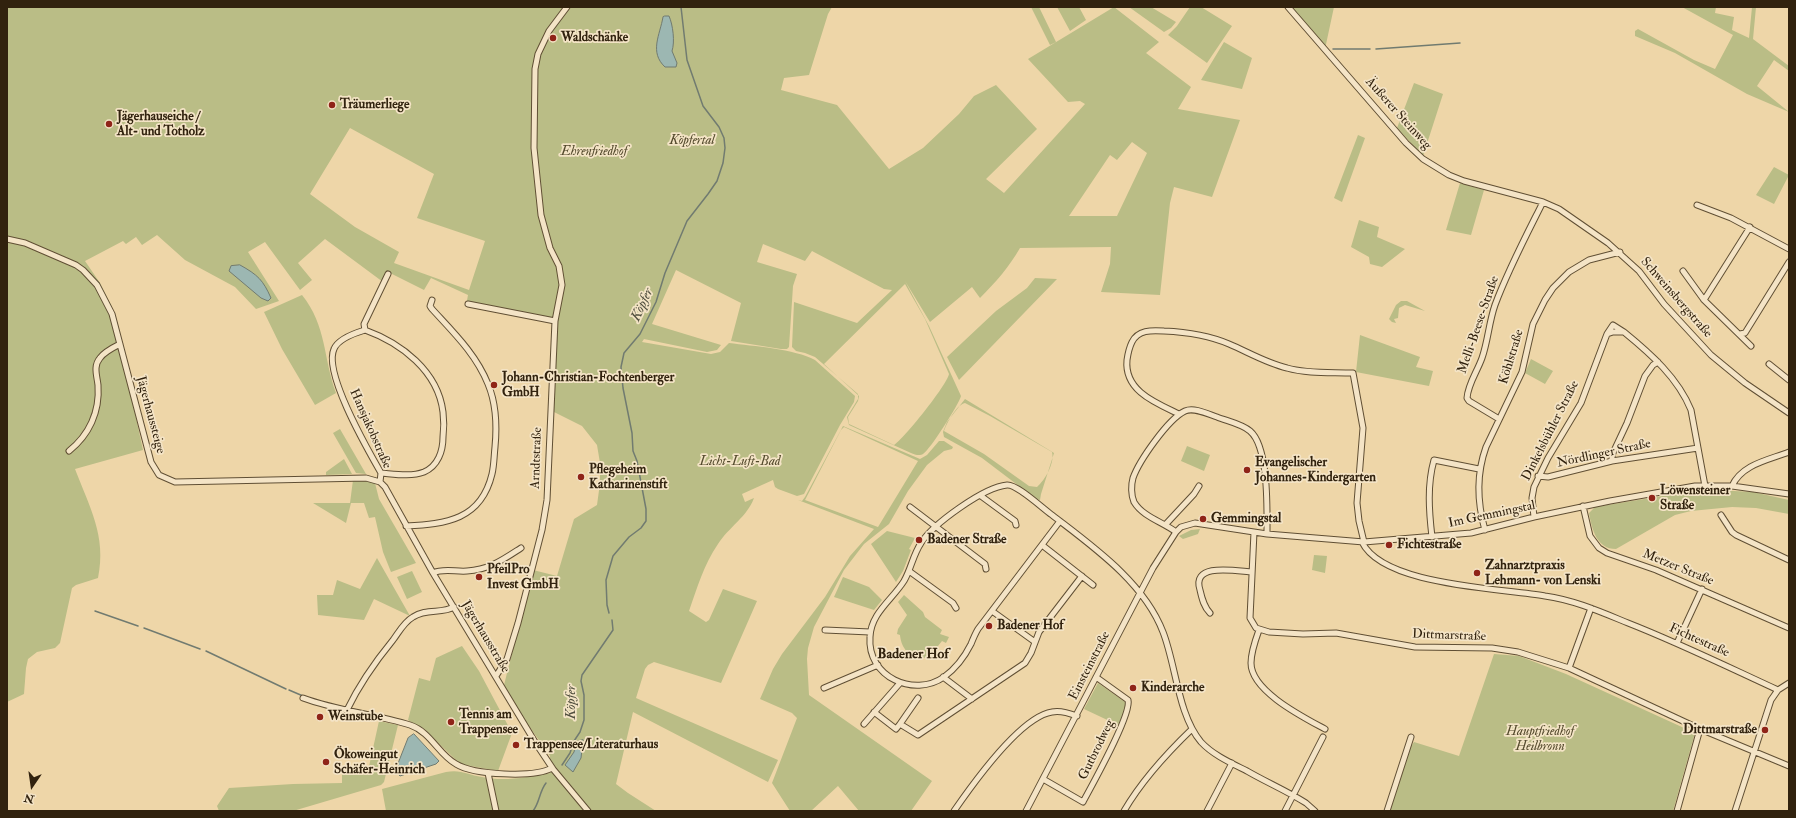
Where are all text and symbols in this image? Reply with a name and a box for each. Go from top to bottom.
place label: Waldschänke [561,30,628,46]
marker: Waldschänke [548,33,558,43]
street label: Äußerer Steinweg [1361,75,1435,153]
place label: Träumerliege [340,97,409,113]
marker: Träumerliege [327,100,337,110]
place label: Jägerhauseiche / Alt- und Totholz [117,109,205,140]
marker: Jägerhauseiche / Alt- und Totholz [104,119,114,129]
park label: Köpfertal [670,133,714,149]
park label: Ehrenfriedhof [561,144,627,160]
street label: Schweinsbergstraße [1637,255,1715,341]
street label: Melli-Beese-Straße [1455,274,1503,376]
water label: Köpfer [628,286,658,324]
street label: Köhlstraße [1496,328,1528,386]
place label: Johann-Christian-Fochtenberger GmbH [502,370,674,401]
street label: Jägerhaussteige [132,374,168,456]
street label: Dinkelsbühler Straße [1519,378,1583,484]
marker: Johann-Christian-Fochtenberger GmbH [489,380,499,390]
street label: Hansjakobstraße [345,387,395,471]
street label: Arndtstraße [528,427,546,489]
street label: Nördlinger Straße [1556,436,1652,472]
park label: Licht-Luft-Bad [700,454,780,470]
place label: Evangelischer Johannes-Kindergarten [1255,455,1376,486]
place label: Pflegeheim Katharinenstift [589,462,668,493]
marker: Evangelischer Johannes-Kindergarten [1242,465,1252,475]
marker: Pflegeheim Katharinenstift [576,472,586,482]
place label: Löwensteiner Straße [1660,483,1730,514]
marker: Löwensteiner Straße [1647,493,1657,503]
street label: Im Gemmingstal [1447,498,1537,532]
place label: Gemmingstal [1211,511,1281,527]
marker: Gemmingstal [1198,514,1208,524]
place label: Badener Straße [927,532,1006,548]
marker: Badener Straße [914,535,924,545]
place label: Fichtestraße [1397,537,1461,553]
marker: Fichtestraße [1384,540,1394,550]
street label: Metzer Straße [1640,547,1716,589]
place label: Zahnarztpraxis Lehmann- von Lenski [1485,558,1601,589]
place label: PfeilPro Invest GmbH [487,562,559,593]
marker: Zahnarztpraxis Lehmann- von Lenski [1472,568,1482,578]
marker: PfeilPro Invest GmbH [474,572,484,582]
street label: Jägerhausstraße [457,598,513,676]
place label: Badener Hof [997,618,1063,634]
marker: Badener Hof [984,621,994,631]
street label: Fichtestraße [1666,621,1732,661]
street label: Dittmarstraße [1412,627,1486,645]
street label: Einsteinstraße [1066,629,1114,703]
district label: Badener Hof [877,647,949,663]
place label: Kinderarche [1141,680,1205,696]
marker: Kinderarche [1128,683,1138,693]
water label: Köpfer [564,685,580,719]
place label: Tennis am Trappensee [459,707,518,738]
place label: Weinstube [328,709,383,725]
marker: Weinstube [315,712,325,722]
marker: Tennis am Trappensee [446,717,456,727]
street label: Gutbrodweg [1076,717,1118,783]
place label: Dittmarstraße [1683,722,1757,738]
park label: Hauptfriedhof Heilbronn [1506,724,1574,755]
marker: Dittmarstraße [1760,725,1770,735]
place label: Trappensee/Literaturhaus [524,737,658,753]
marker: Trappensee/Literaturhaus [511,740,521,750]
place label: Ökoweingut Schäfer-Heinrich [334,747,425,778]
marker: Ökoweingut Schäfer-Heinrich [321,757,331,767]
north arrow [12,766,52,806]
text: N [23,791,35,806]

